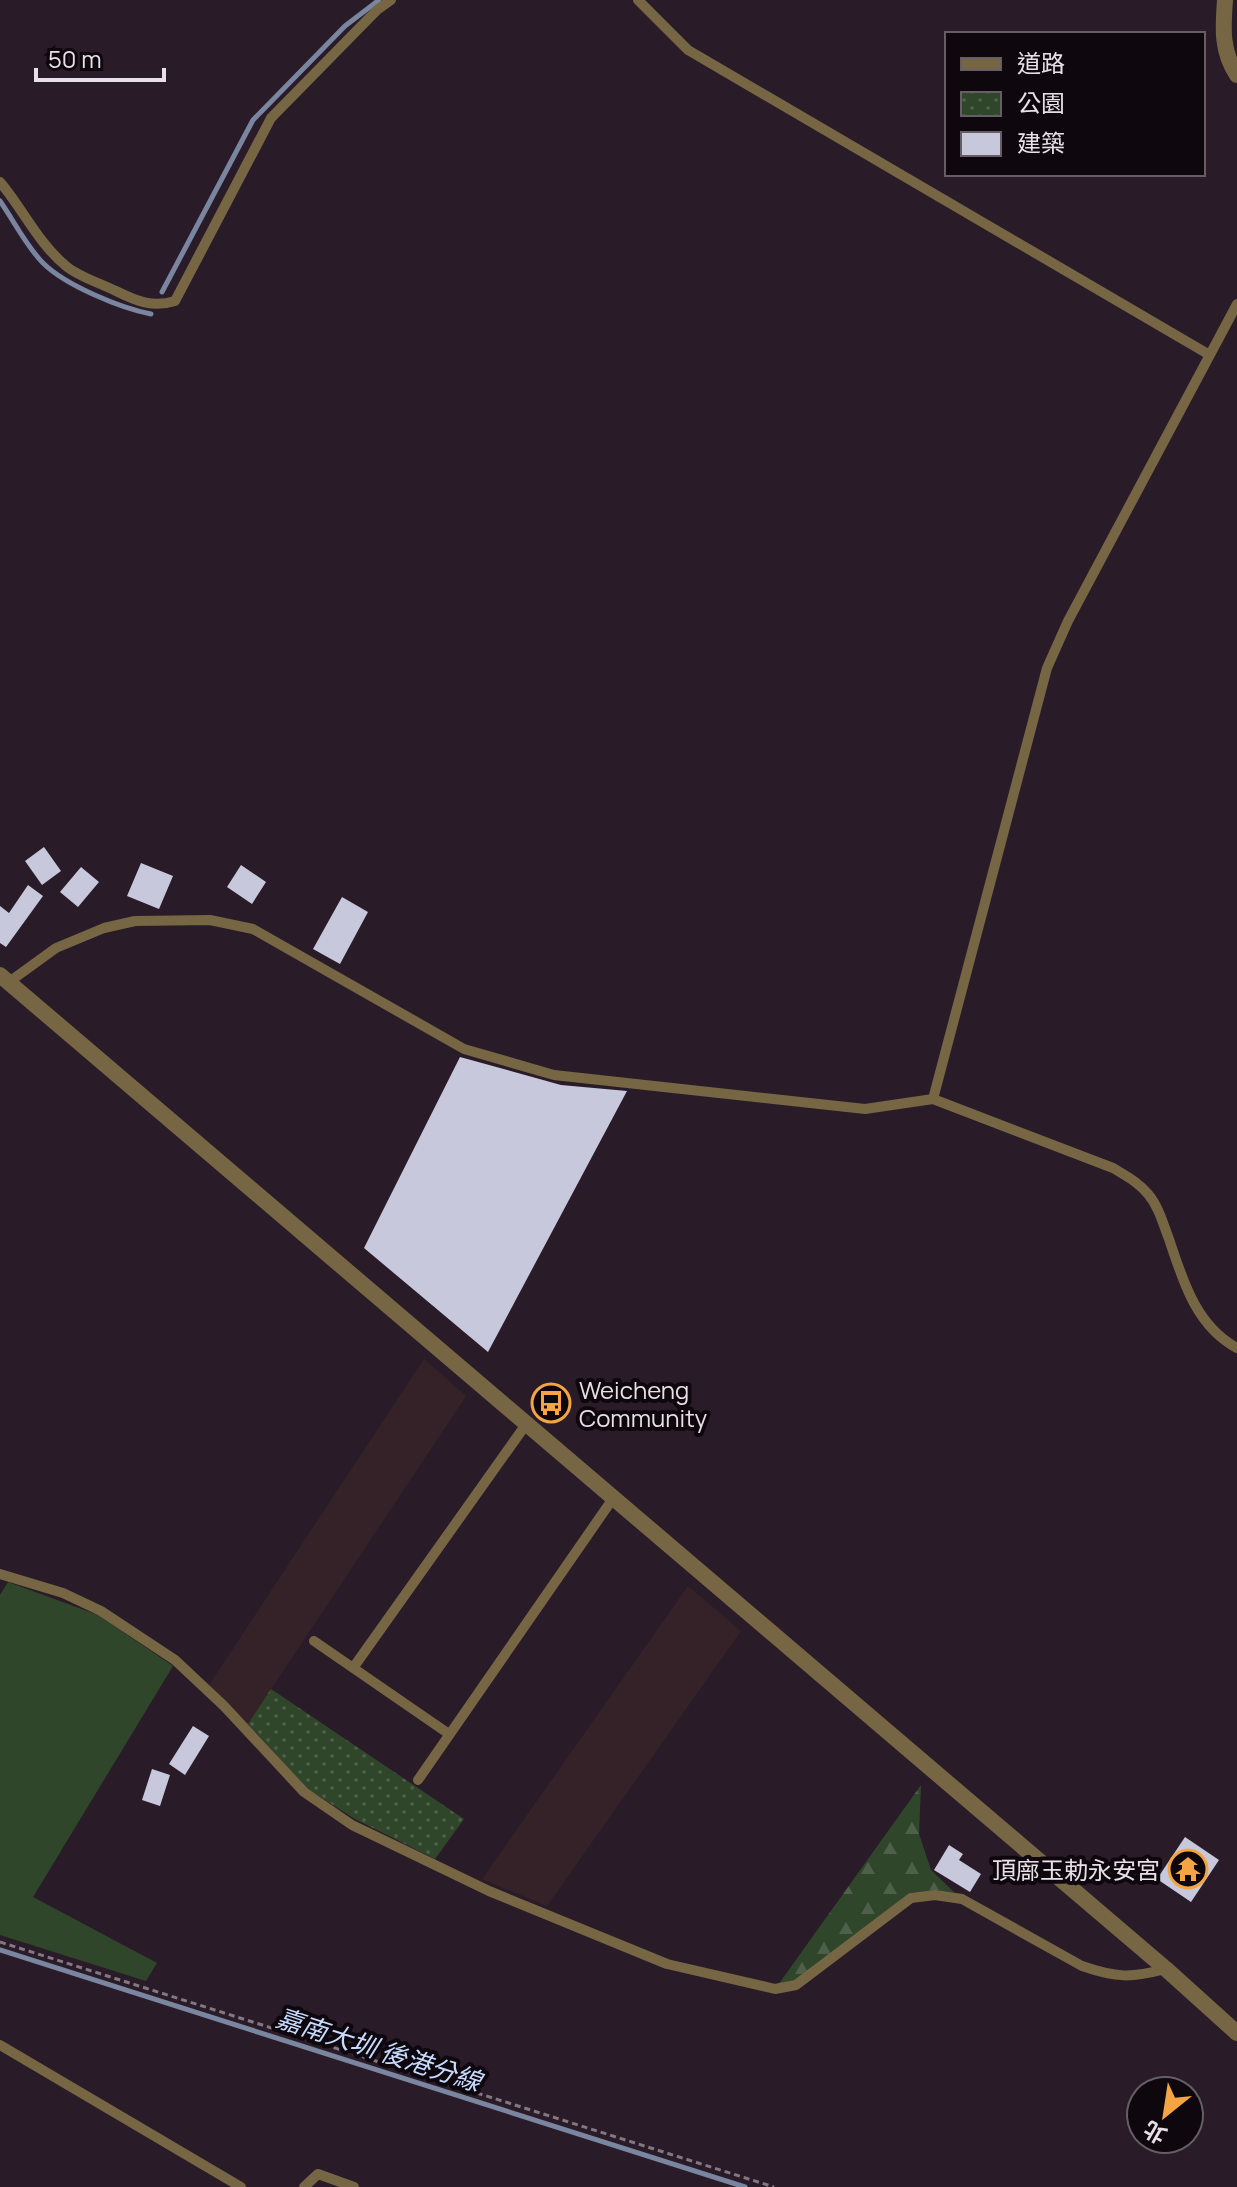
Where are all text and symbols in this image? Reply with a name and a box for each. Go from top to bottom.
scale bar [36,32,164,82]
legend [945,32,1205,176]
text: 50 m [48,42,102,75]
text: 道路 [1017,46,1065,79]
text: 公園 [1017,86,1065,119]
text: 建築 [1017,126,1065,159]
place label: Weicheng Community [579,1373,707,1434]
bus stop icon: Weicheng Community [530,1382,572,1424]
temple icon: 頂廍玉勅永安宮 [1167,1848,1209,1890]
place label: 頂廍玉勅永安宮 [992,1853,1160,1886]
water label: 嘉南大圳 後港分線 [272,1999,489,2100]
north arrow [1125,2075,1205,2155]
text: 北 [1138,2114,1172,2151]

